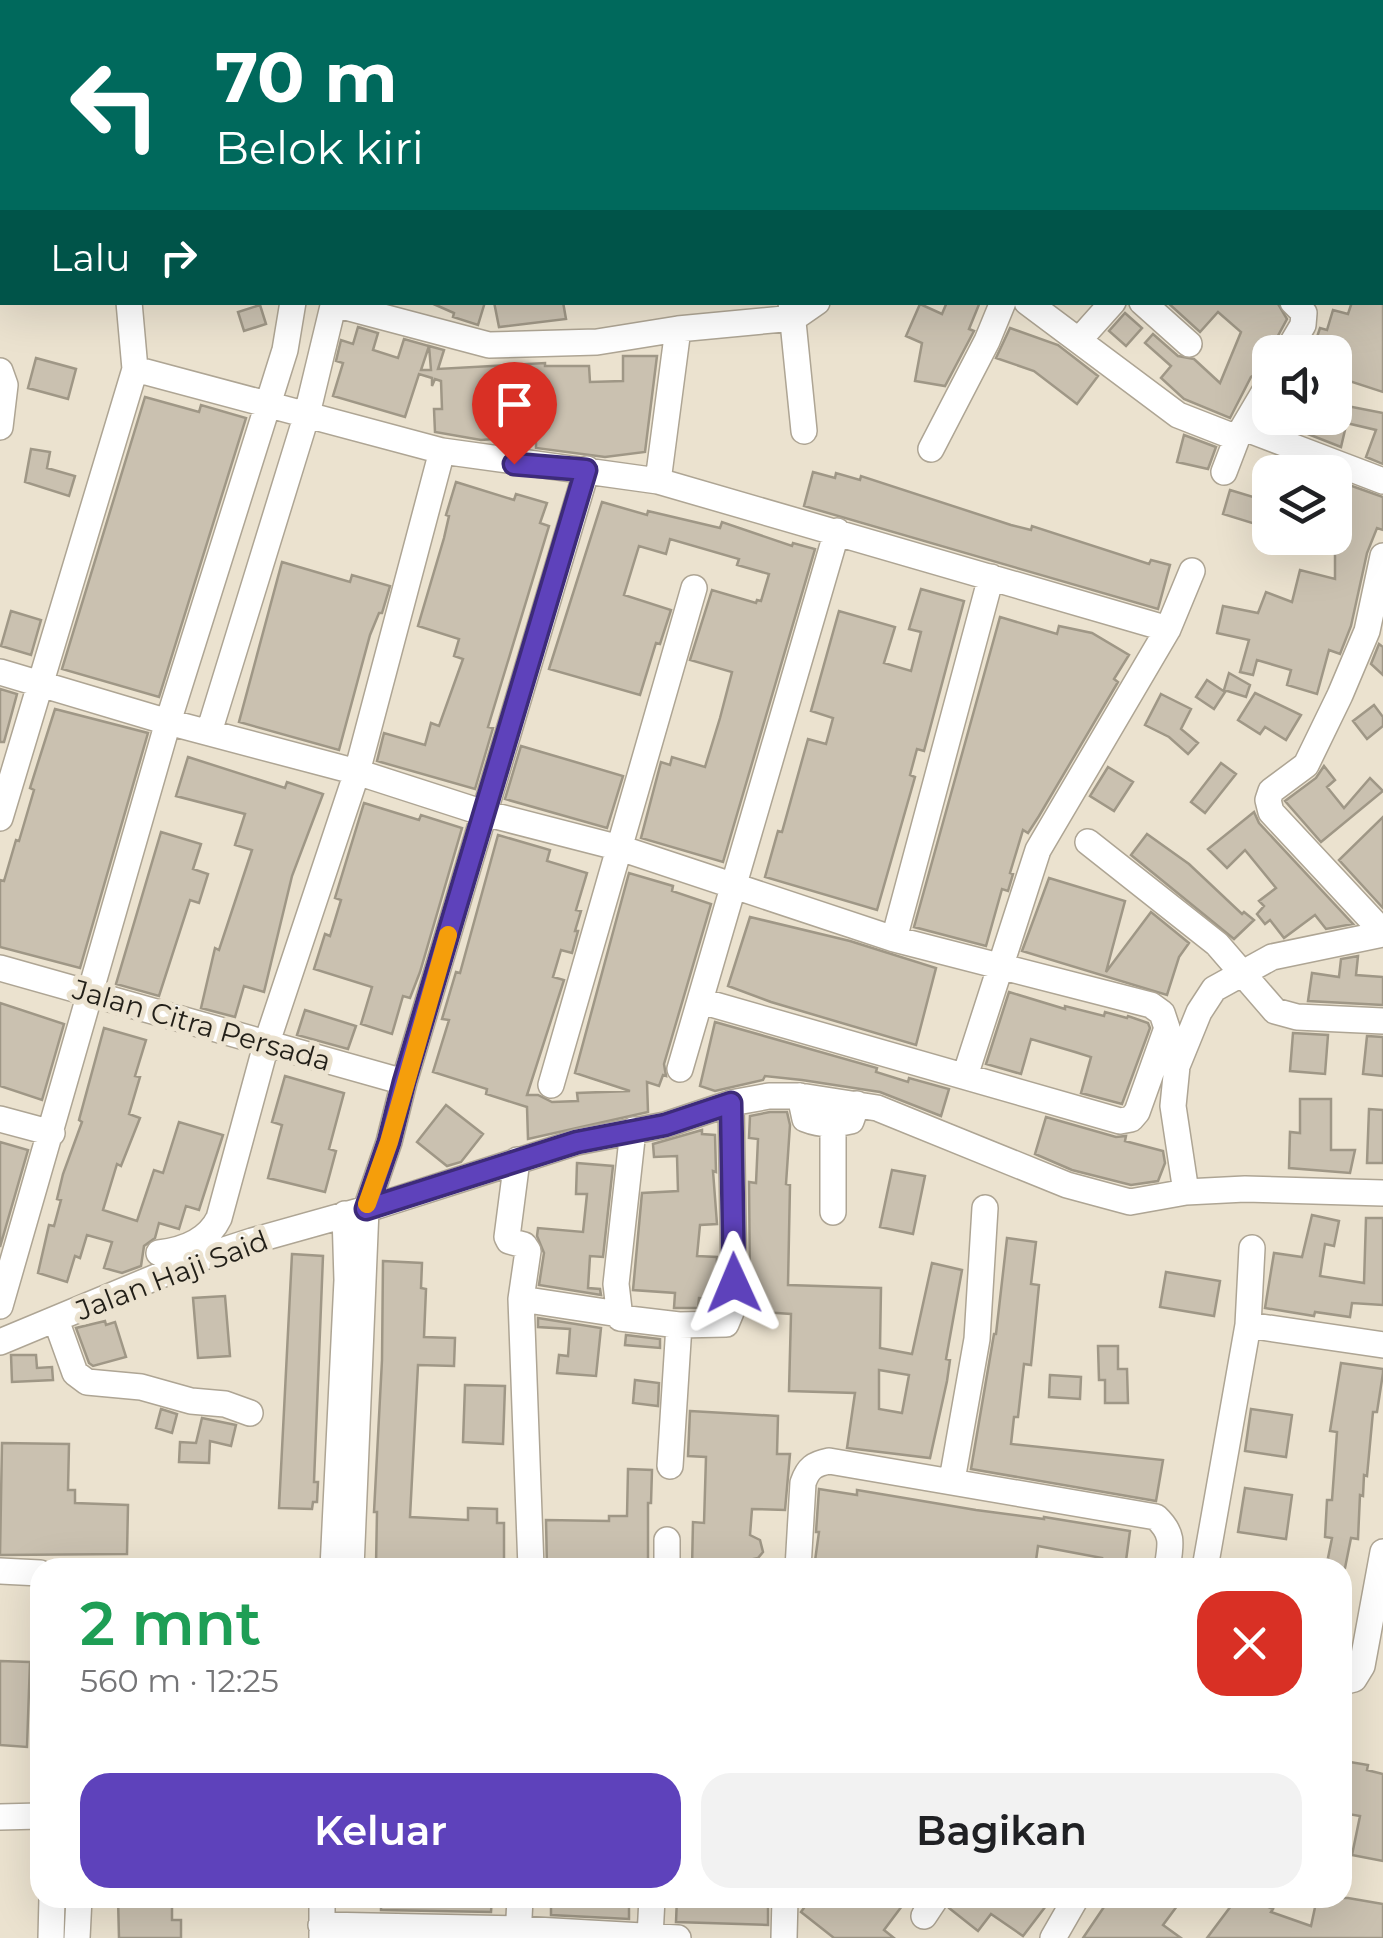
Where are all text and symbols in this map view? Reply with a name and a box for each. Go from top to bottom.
text: 70 m [215,34,398,120]
icon: left [50,40,180,170]
text: Belok kiri [215,120,424,175]
icon: right [151,230,206,285]
text: Lalu [50,234,131,281]
map controls [1252,335,1352,555]
button: sound [1252,335,1352,435]
pin [472,362,557,465]
icon: arrive [487,377,542,432]
button: layers [1252,455,1352,555]
street label: Jalan Citra Persada [68,972,335,1078]
street label: Jalan Haji Said [70,1223,273,1328]
position arrow [682,1231,786,1335]
text: 2 mnt [80,1587,261,1660]
button: close [1197,1591,1302,1696]
text: 560 m · 12:25 [80,1661,279,1700]
button: Keluar [80,1773,681,1888]
button: Bagikan [701,1773,1302,1888]

